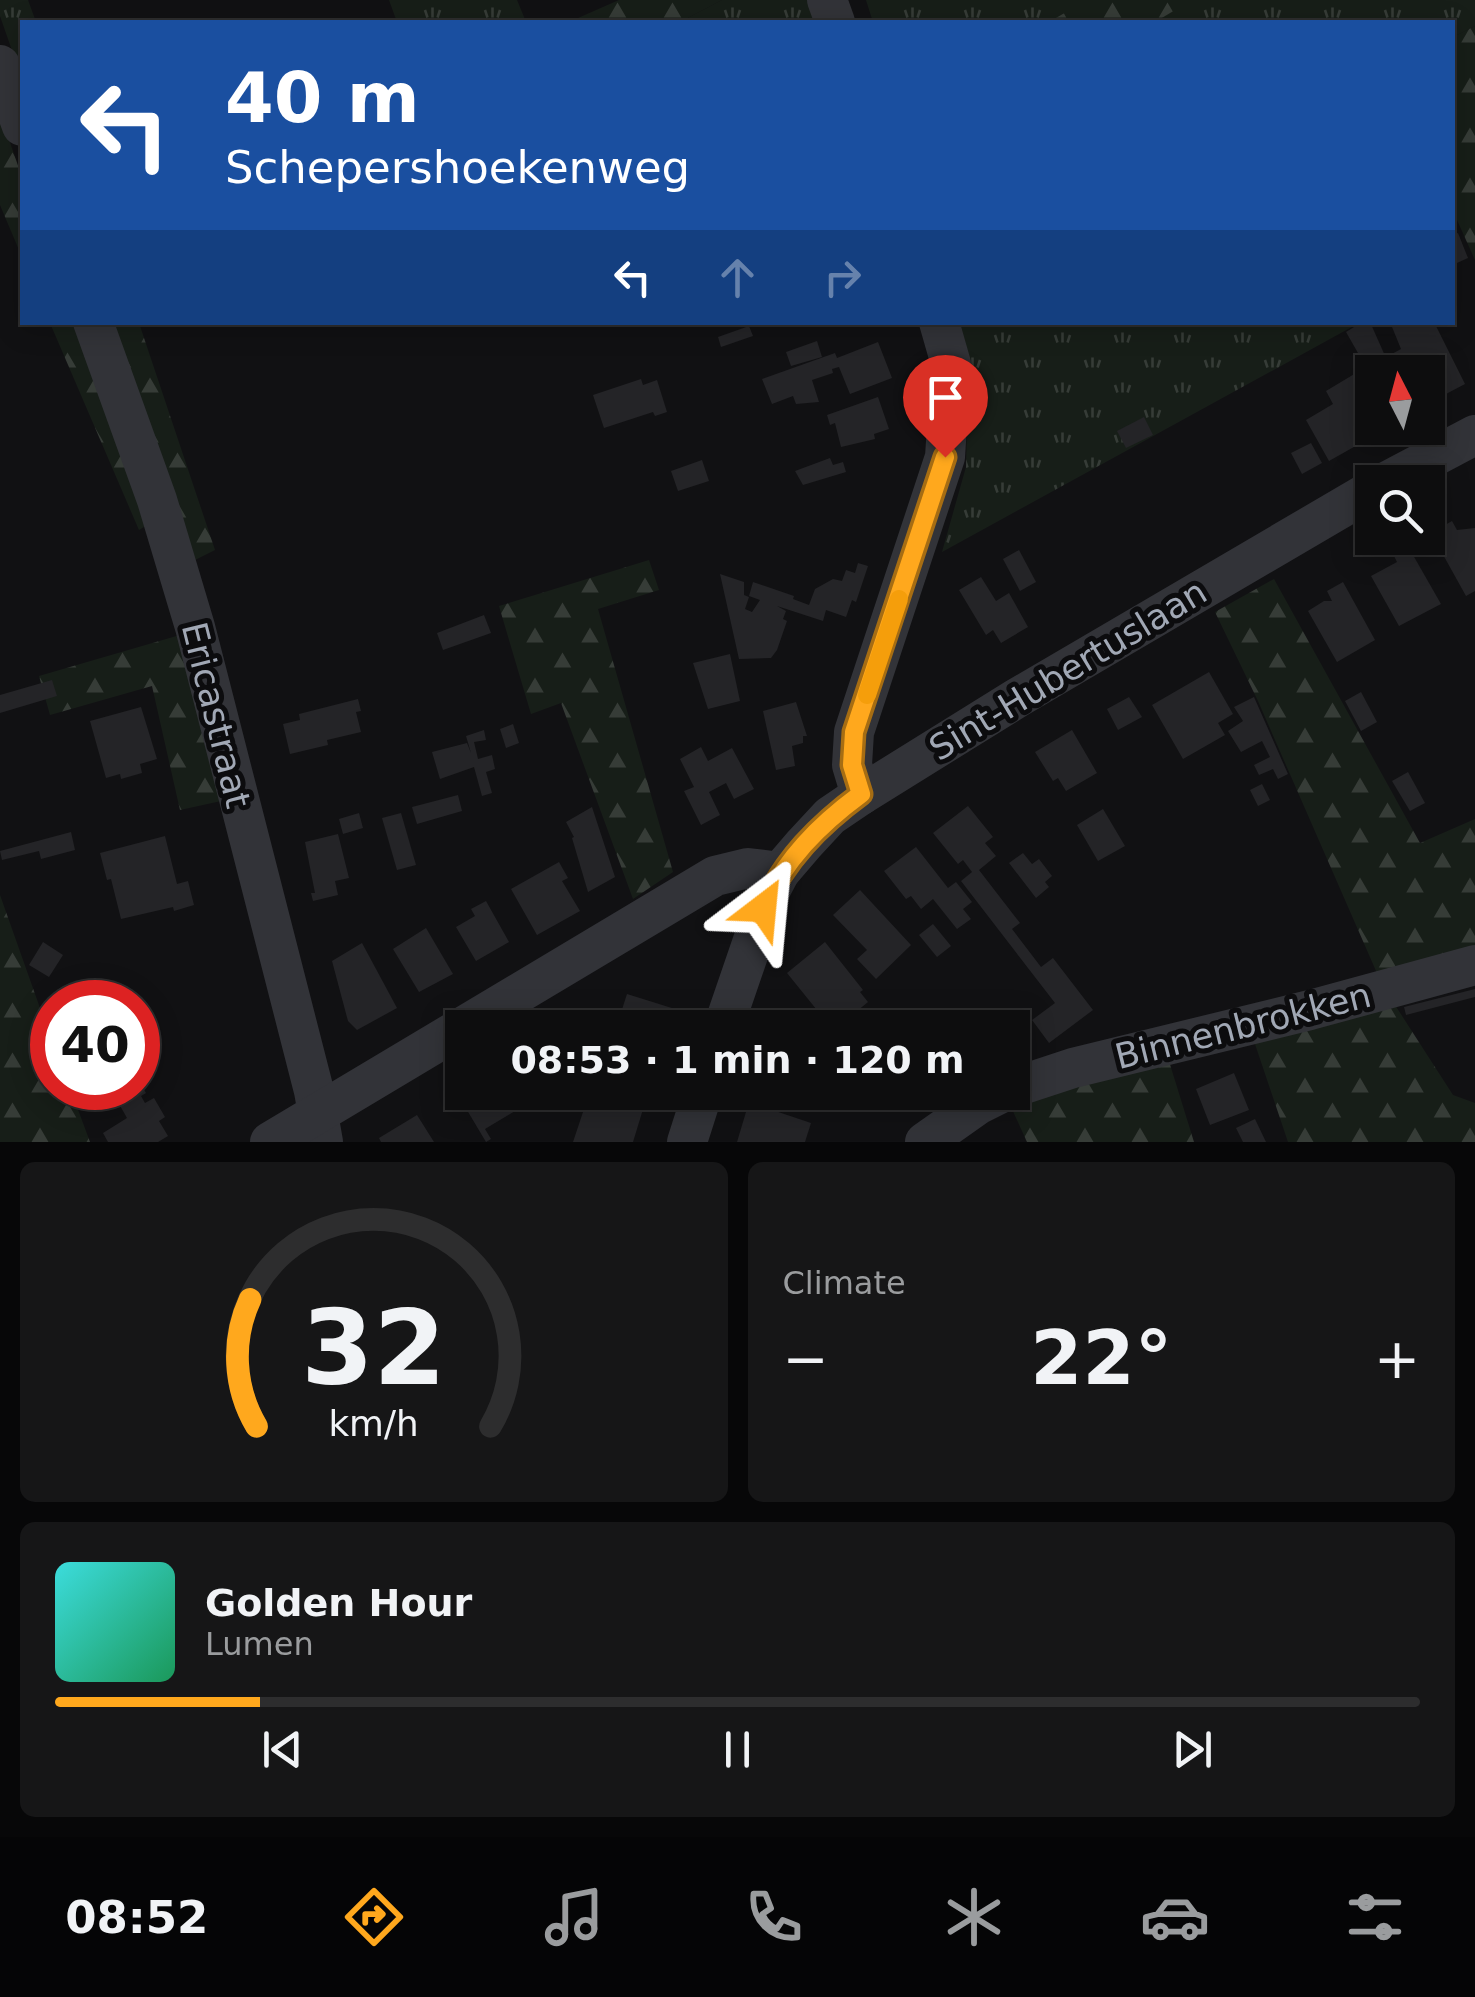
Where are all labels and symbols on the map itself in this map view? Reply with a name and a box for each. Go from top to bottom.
pin [903,355,988,458]
north arrow [1355,355,1445,445]
street label: Sint-Hubertuslaan [922,571,1214,769]
street label: Ericastraat [174,618,258,812]
position arrow [711,856,815,960]
street label: Binnenbrokken [1111,975,1375,1077]
speed limit sign: 40 [30,980,160,1110]

